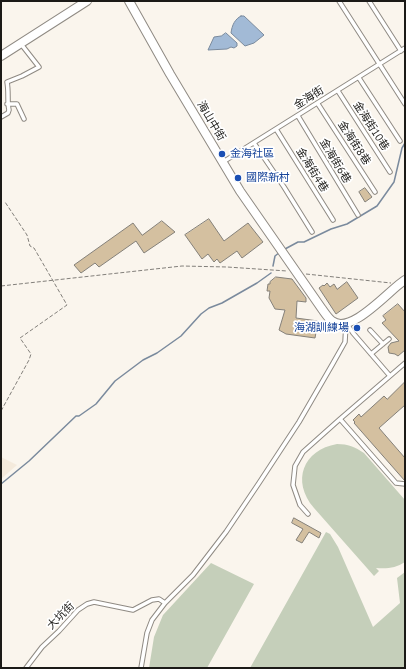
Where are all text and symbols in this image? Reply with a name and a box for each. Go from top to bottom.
street label: 金海街 [292,84,326,112]
street label: 海山中街 [194,99,228,143]
street label: 金海街10巷 [350,99,392,153]
street label: 金海街8巷 [335,118,373,168]
street label: 金海街6巷 [316,136,354,186]
street label: 金海街4巷 [293,145,331,195]
place label: 金海社區 [230,147,274,161]
marker: 金海社區 [217,149,227,159]
place label: 國際新村 [246,171,290,185]
marker: 國際新村 [233,173,243,183]
place label: 海湖訓練場 [294,321,349,335]
marker: 海湖訓練場 [352,323,362,333]
street label: 大坑街 [45,600,77,632]

